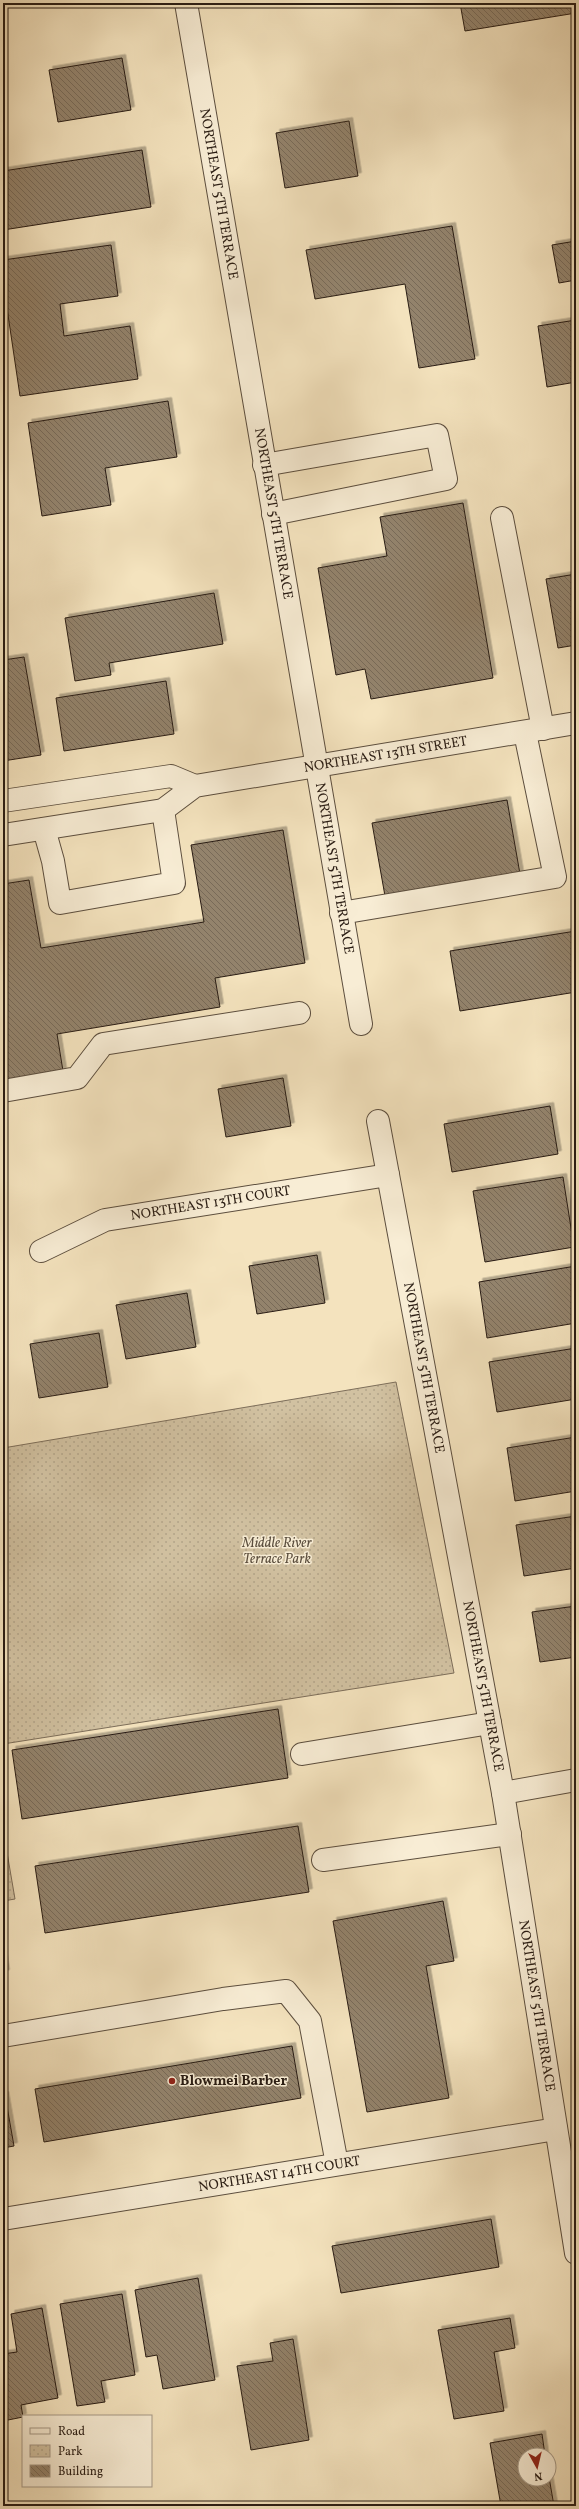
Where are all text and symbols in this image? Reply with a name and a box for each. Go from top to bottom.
street label: NORTHEAST 5TH TERRACE [195,107,243,281]
street label: NORTHEAST 5TH TERRACE [249,426,298,601]
street label: NORTHEAST 13TH STREET [302,732,469,777]
street label: NORTHEAST 5TH TERRACE [310,781,358,956]
street label: NORTHEAST 13TH COURT [129,1181,292,1225]
street label: NORTHEAST 5TH TERRACE [399,1281,449,1455]
park label: Middle River Terrace Park [241,1534,312,1569]
street label: NORTHEAST 5TH TERRACE [458,1599,508,1773]
street label: NORTHEAST 5TH TERRACE [514,1919,560,2093]
place label: Blowmei Barber [180,2072,287,2091]
marker: Blowmei Barber [167,2076,177,2086]
street label: NORTHEAST 14TH COURT [197,2151,362,2197]
legend [22,2415,152,2487]
text: Road [58,2424,85,2440]
text: Park [58,2444,83,2460]
north arrow [517,2447,557,2487]
text: Building [58,2464,103,2480]
text: N [533,2467,543,2483]

